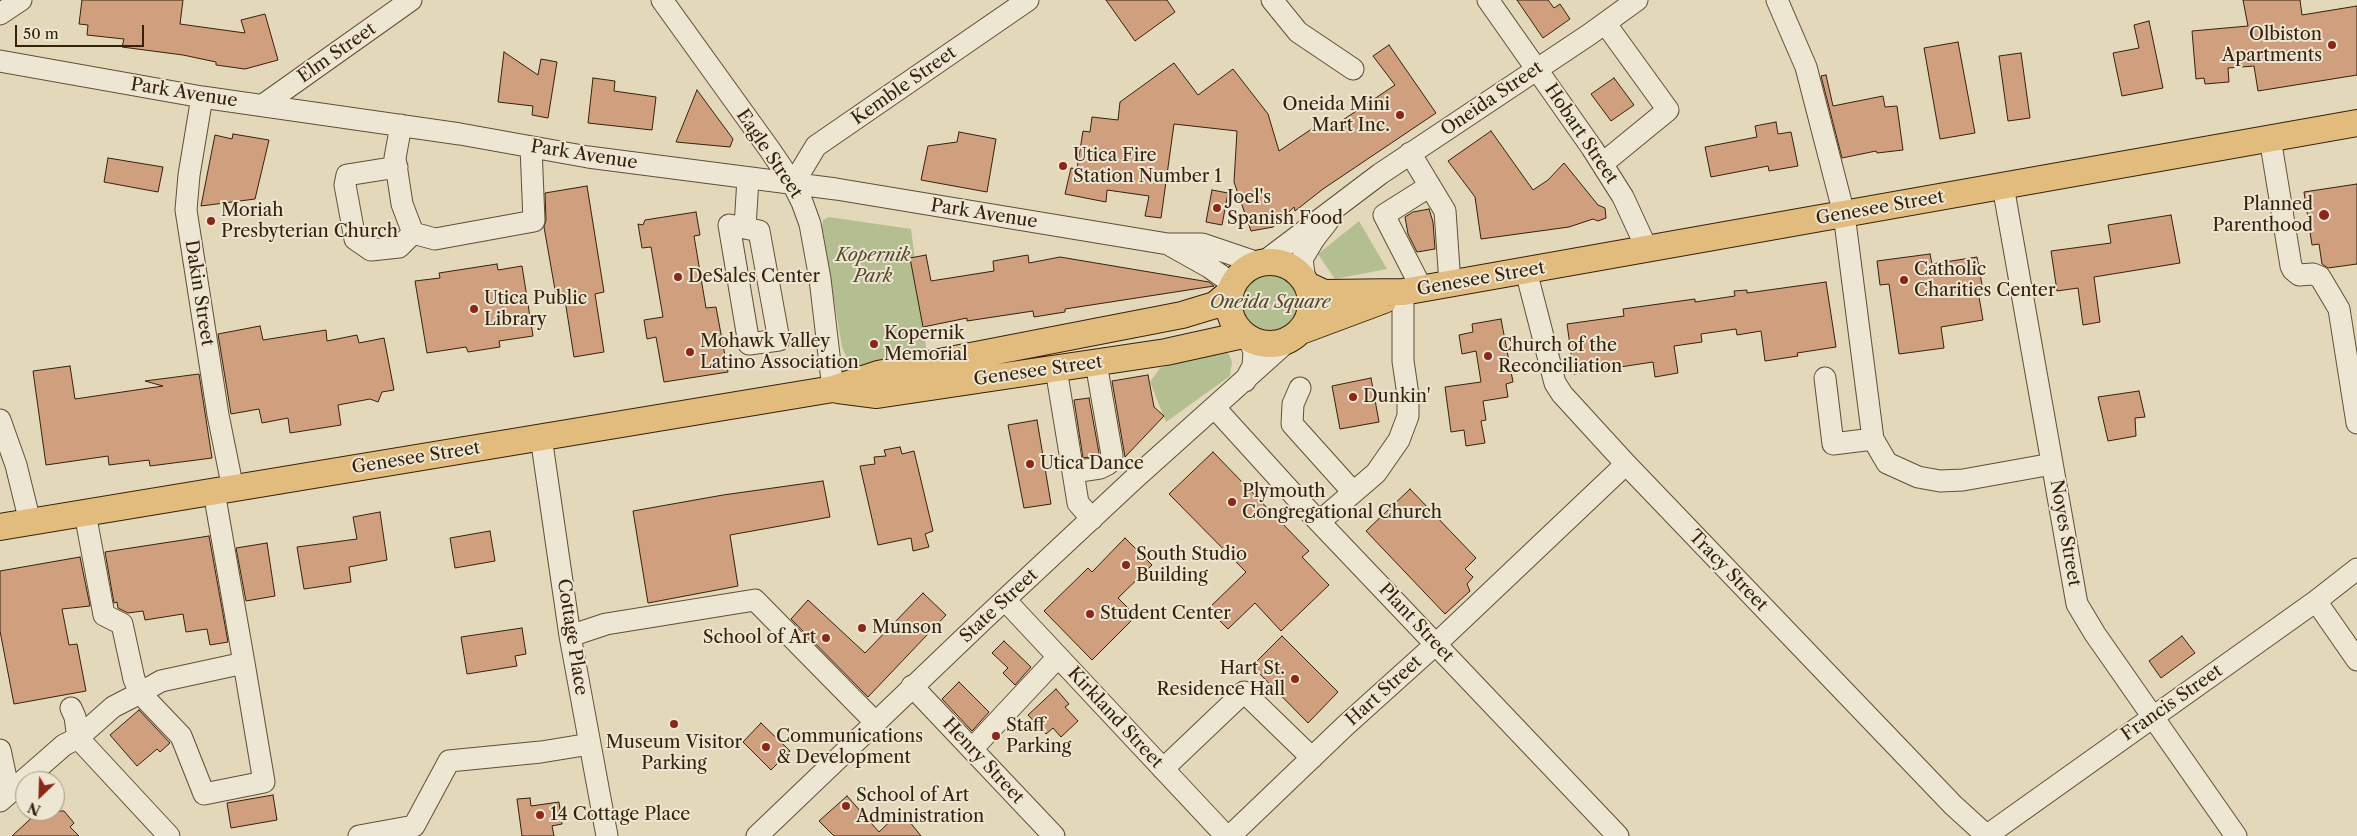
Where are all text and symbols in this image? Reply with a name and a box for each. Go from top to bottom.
scale bar [18,15,146,47]
street label: Elm Street [294,18,380,88]
text: 50 m [23,24,59,43]
place label: Olbiston Apartments [2222,24,2322,66]
marker: Olbiston Apartments [2326,39,2338,51]
street label: Kemble Street [848,42,960,130]
street label: Oneida Street [1437,57,1547,141]
street label: Park Avenue [129,74,239,112]
street label: Hobart Street [1540,80,1622,188]
place label: Oneida Mini Mart Inc. [1283,94,1390,136]
street label: Eagle Street [731,105,807,203]
marker: Oneida Mini Mart Inc. [1394,109,1406,121]
street label: Park Avenue [529,136,639,174]
place label: Utica Fire Station Number 1 [1073,145,1222,188]
marker: Utica Fire Station Number 1 [1057,160,1069,172]
street label: Genesee Street [1814,186,1946,230]
place label: Joel's Spanish Food [1227,187,1343,230]
place label: Planned Parenthood [2213,194,2313,236]
street label: Park Avenue [929,195,1039,233]
place label: Moriah Presbyterian Church [221,200,398,242]
marker: Joel's Spanish Food [1211,202,1223,214]
marker: Planned Parenthood [2317,208,2331,222]
marker: Moriah Presbyterian Church [205,215,217,227]
street label: Dakin Street [180,238,218,348]
park label: Kopernik Park [836,245,910,288]
street label: Genesee Street [1415,257,1547,301]
place label: Catholic Charities Center [1914,259,2056,302]
place label: DeSales Center [688,266,820,288]
marker: DeSales Center [672,271,684,283]
marker: Catholic Charities Center [1898,274,1910,286]
place label: Utica Public Library [484,288,587,330]
park label: Oneida Square [1210,292,1330,314]
marker: Utica Public Library [468,303,480,315]
place label: Kopernik Memorial [884,323,968,366]
place label: Mohawk Valley Latino Association [700,331,859,374]
place label: Church of the Reconciliation [1498,335,1622,378]
marker: Kopernik Memorial [868,338,880,350]
marker: Mohawk Valley Latino Association [684,346,696,358]
marker: Church of the Reconciliation [1482,350,1494,362]
street label: Genesee Street [972,351,1104,391]
place label: Dunkin' [1363,386,1431,408]
marker: Dunkin' [1347,391,1359,403]
street label: Genesee Street [350,437,482,479]
place label: Utica Dance [1040,453,1144,475]
marker: Utica Dance [1024,458,1036,470]
street label: Noyes Street [2045,478,2085,588]
place label: Plymouth Congregational Church [1242,481,1442,524]
marker: Plymouth Congregational Church [1226,496,1238,508]
street label: Tracy Street [1684,526,1772,616]
place label: South Studio Building [1136,544,1247,586]
marker: South Studio Building [1120,559,1132,571]
street label: State Street [955,564,1043,648]
street label: Cottage Place [552,577,592,697]
street label: Plant Street [1374,579,1458,667]
place label: Student Center [1100,603,1231,625]
marker: Student Center [1084,608,1096,620]
place label: Munson [872,617,942,639]
marker: Munson [856,622,868,634]
place label: School of Art [703,627,816,649]
marker: School of Art [820,632,832,644]
street label: Hart Street [1342,651,1426,731]
place label: Hart St. Residence Hall [1156,658,1285,701]
street label: Francis Street [2117,660,2227,746]
street label: Kirkland Street [1063,663,1167,773]
marker: Hart St. Residence Hall [1289,673,1301,685]
street label: Henry Street [938,713,1028,809]
place label: Staff Parking [1006,715,1071,758]
marker: Museum Visitor Parking [668,718,680,730]
place label: Communications & Development [776,726,923,769]
marker: Staff Parking [990,730,1002,742]
place label: Museum Visitor Parking [606,732,742,774]
marker: Communications & Development [760,741,772,753]
north arrow [15,771,65,821]
place label: School of Art Administration [856,785,984,828]
text: N [25,798,44,819]
marker: School of Art Administration [840,800,852,812]
place label: 14 Cottage Place [550,804,690,826]
marker: 14 Cottage Place [534,809,546,821]

